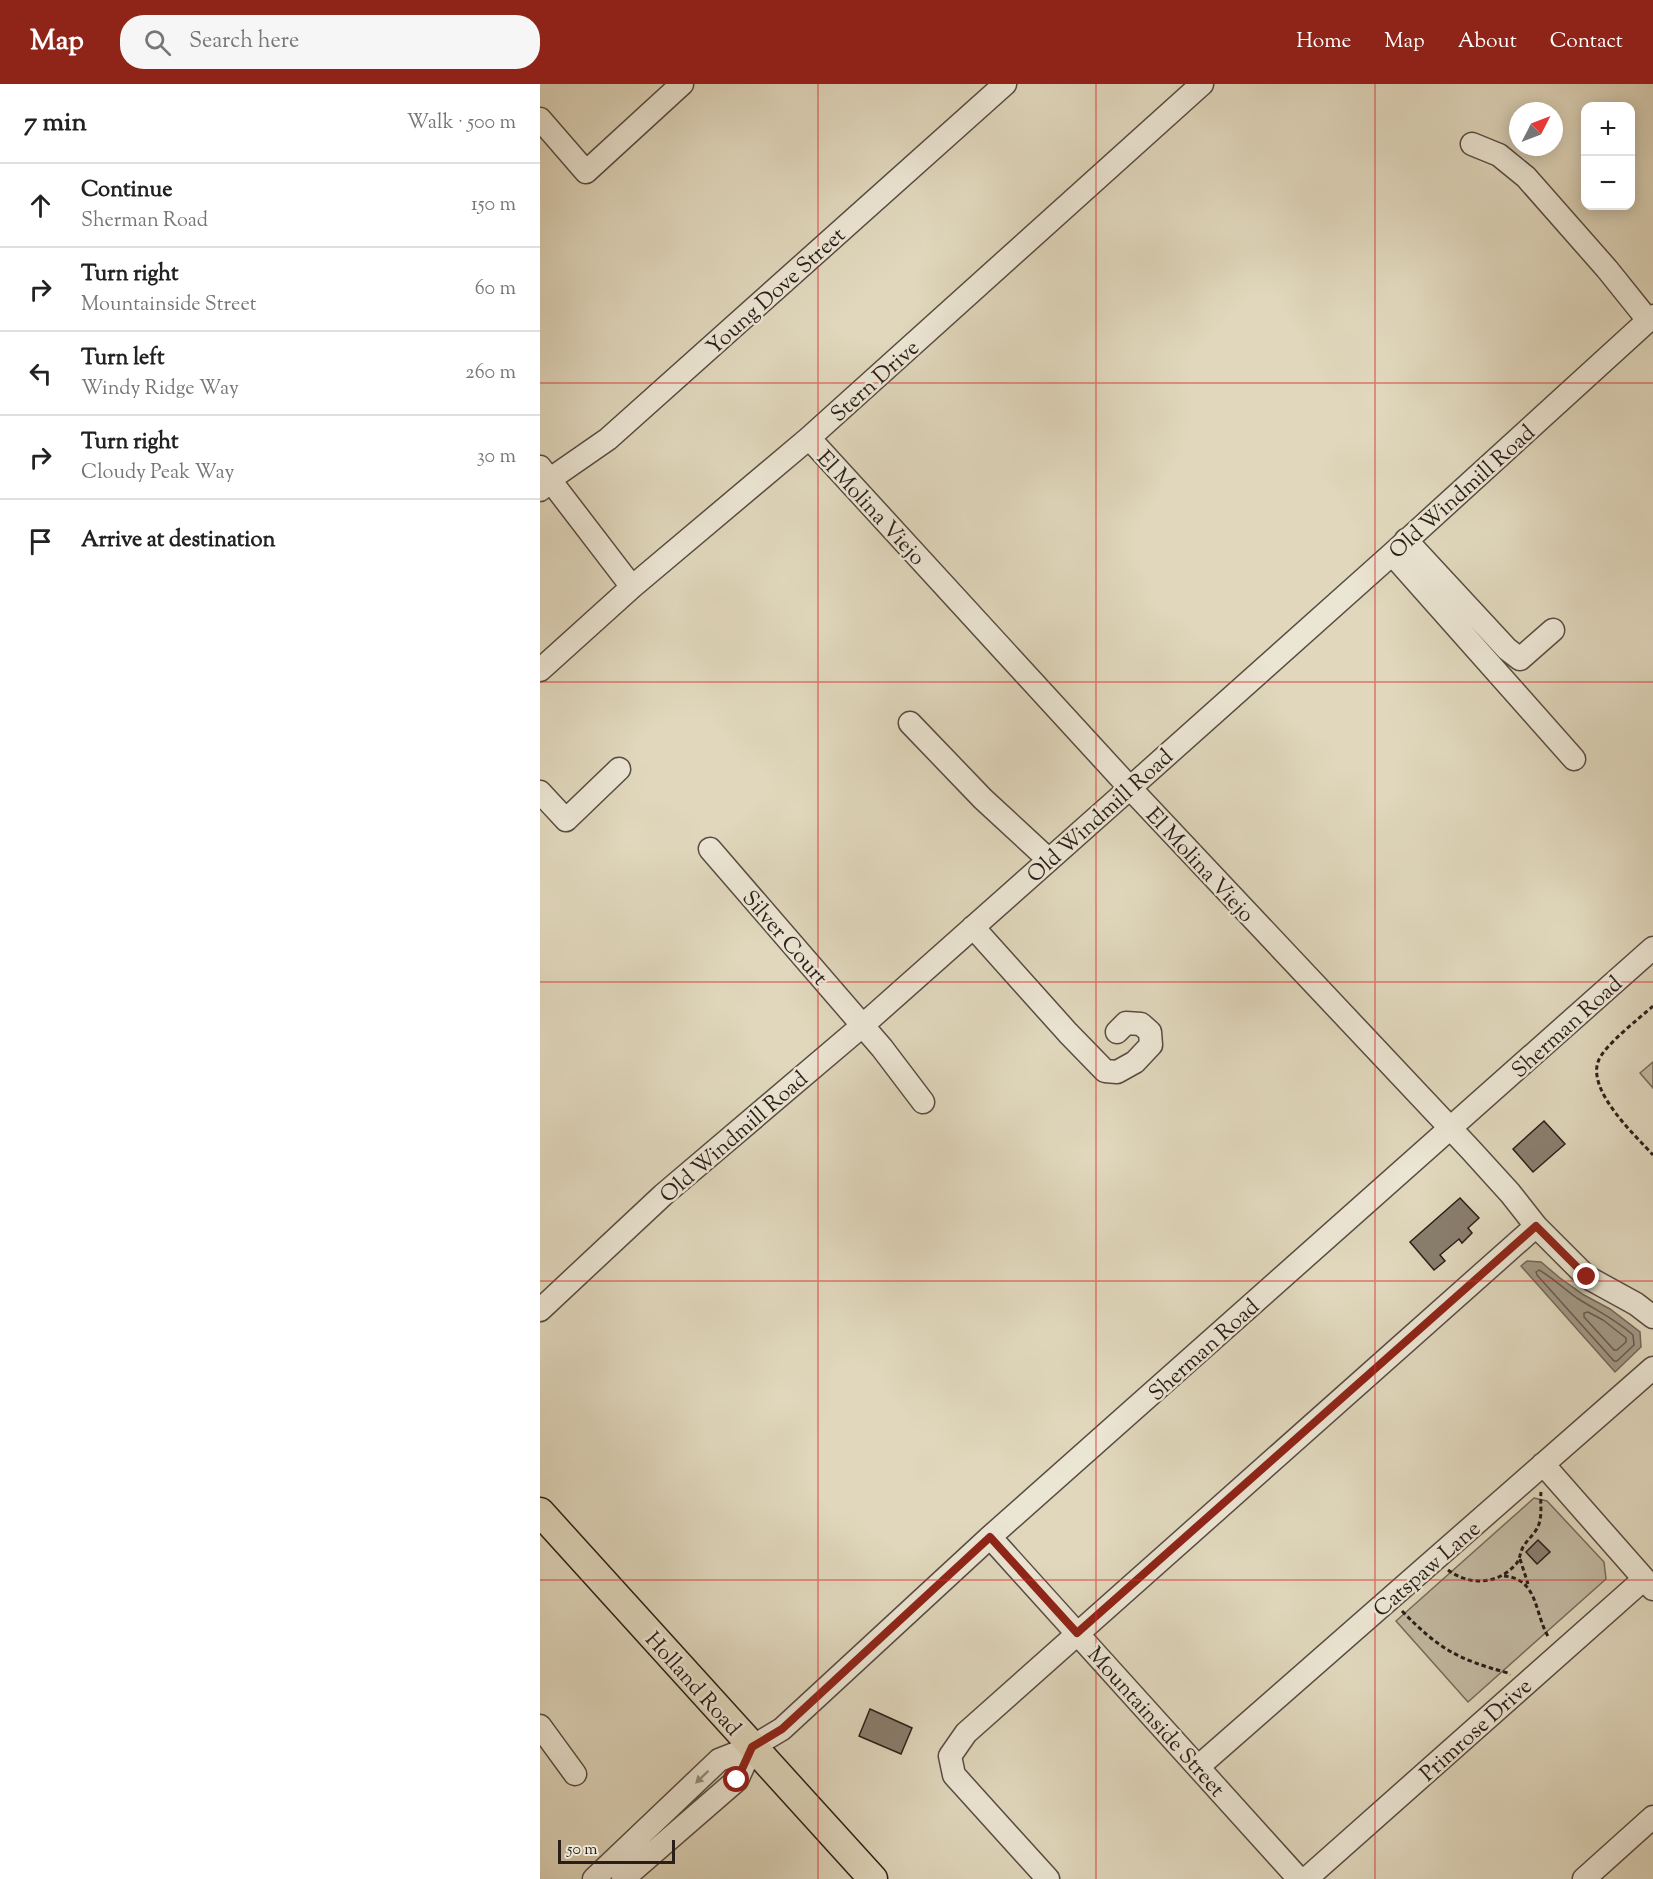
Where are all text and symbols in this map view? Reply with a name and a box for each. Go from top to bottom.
search box [120,15,540,69]
text: Map [30,22,84,62]
icon: search [141,26,174,59]
text: Search here [189,26,299,58]
text: Home [1296,27,1351,57]
text: Map [1384,27,1425,57]
text: About [1458,27,1517,57]
text: Contact [1550,27,1623,57]
north arrow [1509,102,1563,156]
map controls [1581,102,1635,210]
button: + [1581,102,1635,156]
text: 7 min [24,105,87,142]
text: Walk · 500 m [407,109,516,138]
button: − [1581,156,1635,210]
text: Continue [81,175,172,207]
icon: ahead [24,189,57,222]
text: 150 m [471,191,516,220]
text: Sherman Road [81,207,208,236]
street label: Young Dove Street [700,221,854,364]
text: Turn right [81,259,178,291]
icon: right [24,273,57,306]
text: 60 m [475,275,516,304]
text: Mountainside Street [81,291,256,320]
street label: Stern Drive [825,334,927,431]
text: Turn left [81,343,164,375]
icon: left [24,357,57,390]
text: 260 m [465,359,516,388]
text: Windy Ridge Way [81,375,239,404]
street label: Old Windmill Road [1383,419,1543,568]
text: Turn right [81,427,178,459]
icon: right [24,441,57,474]
text: 30 m [477,443,516,472]
street label: El Molina Viejo [808,444,932,574]
text: Cloudy Peak Way [81,459,234,488]
icon: arrive [24,525,57,558]
text: Arrive at destination [81,525,276,557]
street label: Old Windmill Road [1021,743,1181,892]
street label: El Molina Viejo [1137,801,1261,931]
street label: Silver Court [733,884,834,994]
street label: Sherman Road [1505,970,1631,1087]
street label: Old Windmill Road [654,1065,816,1212]
route end [1573,1263,1599,1289]
street label: Sherman Road [1142,1293,1268,1410]
street label: Catspaw Lane [1367,1515,1489,1626]
street label: Holland Road [636,1626,748,1744]
street label: Mountainside Street [1078,1641,1232,1806]
street label: Primrose Drive [1414,1672,1540,1790]
route start [723,1766,749,1792]
one-way arrow [696,1769,710,1783]
scale bar [558,1837,675,1864]
text: 50 m [567,1839,598,1862]

